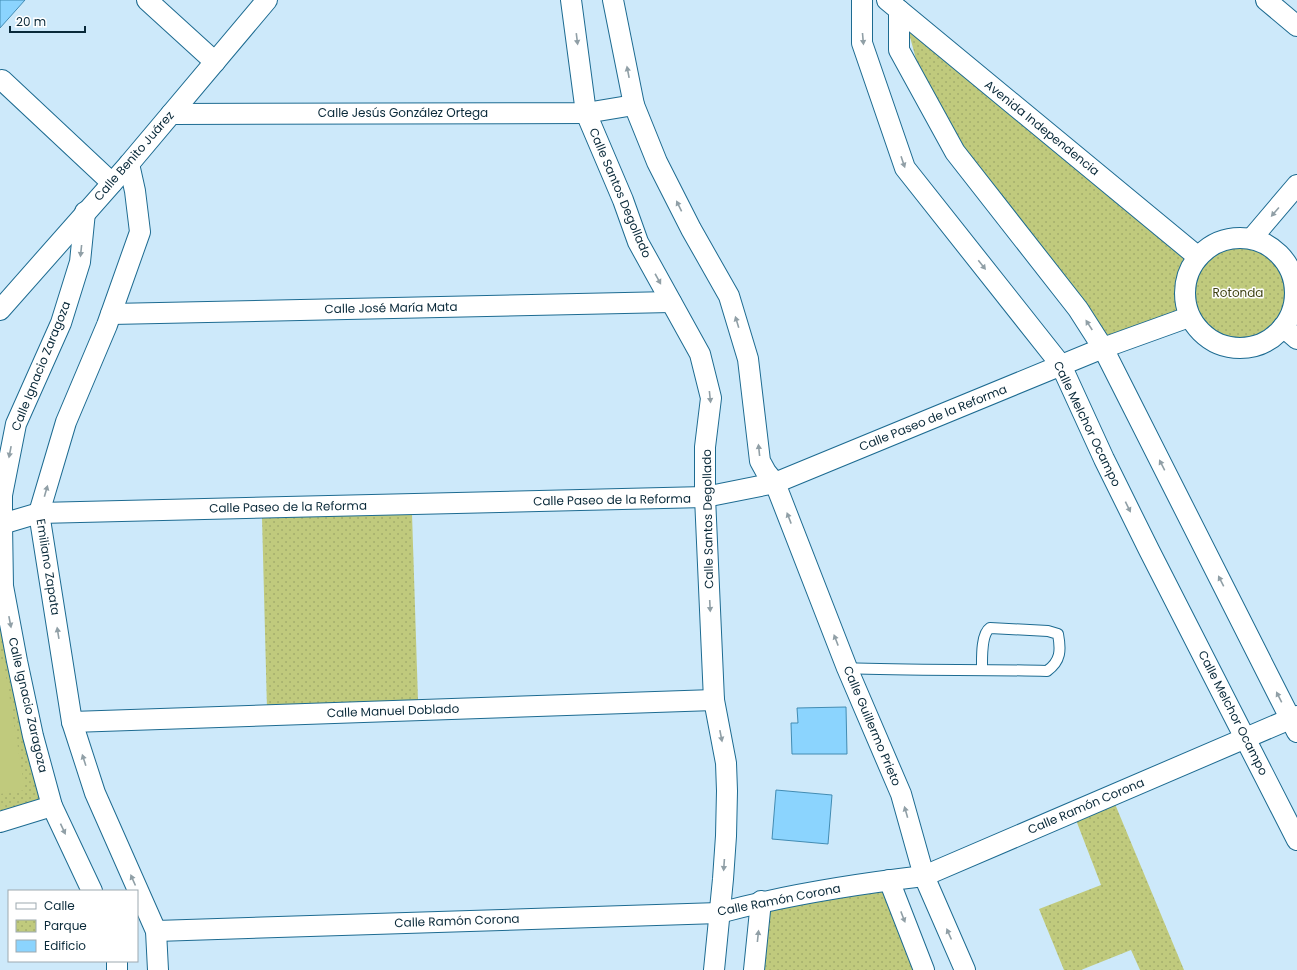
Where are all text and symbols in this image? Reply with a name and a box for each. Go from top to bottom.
scale bar [10,8,85,34]
text: 20 m [16,13,46,30]
one-way arrow [573,33,580,45]
one-way arrow [859,33,866,45]
one-way arrow [624,66,630,78]
street label: Avenida Independencia [981,76,1103,179]
street label: Calle Jesús González Ortega [318,104,488,121]
street label: Calle Benito Juárez [90,107,177,204]
street label: Calle Santos Degollado [585,125,656,261]
one-way arrow [900,157,906,169]
one-way arrow [676,200,682,212]
one-way arrow [1270,206,1279,217]
one-way arrow [78,245,85,257]
one-way arrow [977,260,986,271]
one-way arrow [655,273,662,285]
park label: Rotonda [1213,284,1263,301]
street label: Calle Ignacio Zaragoza [7,298,74,433]
street label: Calle José María Mata [324,298,458,317]
one-way arrow [734,316,740,328]
one-way arrow [1085,319,1092,331]
street label: Calle Melchor Ocampo [1050,358,1125,490]
street label: Calle Paseo de la Reforma [856,380,1009,455]
one-way arrow [707,390,713,403]
one-way arrow [755,444,762,456]
one-way arrow [7,446,13,458]
street label: Calle Santos Degollado [698,449,717,589]
one-way arrow [1159,459,1165,470]
one-way arrow [43,485,49,497]
street label: Calle Paseo de la Reforma [533,490,691,509]
street label: Calle Paseo de la Reforma [209,497,367,516]
one-way arrow [1125,501,1131,512]
one-way arrow [786,512,792,524]
street label: Emiliano Zapata [32,518,65,616]
one-way arrow [1218,575,1224,586]
one-way arrow [707,600,713,613]
one-way arrow [7,616,13,629]
one-way arrow [55,627,61,639]
one-way arrow [832,633,838,645]
street label: Calle Ignacio Zaragoza [5,636,52,774]
street label: Calle Melchor Ocampo [1195,647,1272,778]
street label: Calle Guillermo Prieto [839,663,906,789]
one-way arrow [1276,691,1283,702]
street label: Calle Manuel Doblado [326,700,460,721]
one-way arrow [718,729,724,742]
one-way arrow [81,753,87,765]
street label: Calle Ramón Corona [1025,773,1147,838]
one-way arrow [902,806,908,818]
one-way arrow [60,823,66,835]
one-way arrow [721,859,728,871]
one-way arrow [130,874,136,885]
street label: Calle Ramón Corona [716,879,842,920]
legend [8,890,138,962]
text: Calle [44,897,75,914]
street label: Calle Ramón Corona [394,910,520,931]
one-way arrow [901,911,907,923]
text: Parque [44,917,87,934]
one-way arrow [946,929,952,940]
one-way arrow [754,930,761,942]
text: Edificio [44,937,86,954]

